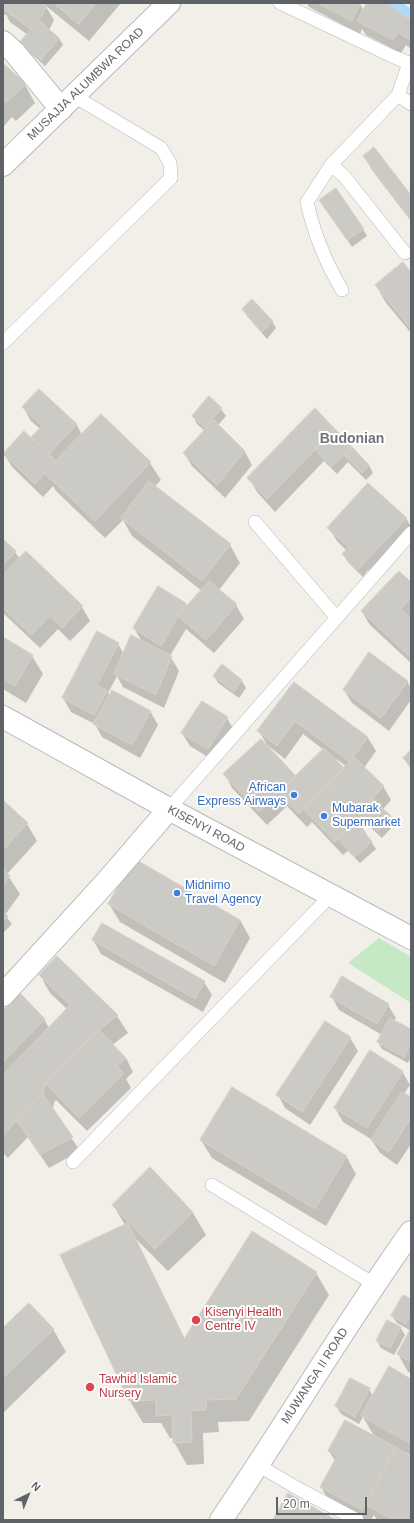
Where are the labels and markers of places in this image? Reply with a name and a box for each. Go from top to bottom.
place label: African Express Airways [197,781,286,809]
marker: African Express Airways [289,790,299,800]
place label: Mubarak Supermarket [332,802,401,830]
marker: Mubarak Supermarket [319,811,329,821]
place label: Midnimo Travel Agency [185,879,261,907]
marker: Midnimo Travel Agency [172,888,182,898]
place label: Kisenyi Health Centre IV [205,1306,282,1334]
marker: Kisenyi Health Centre IV [190,1314,202,1326]
place label: Tawhid Islamic Nursery [99,1373,177,1401]
marker: Tawhid Islamic Nursery [84,1381,96,1393]

